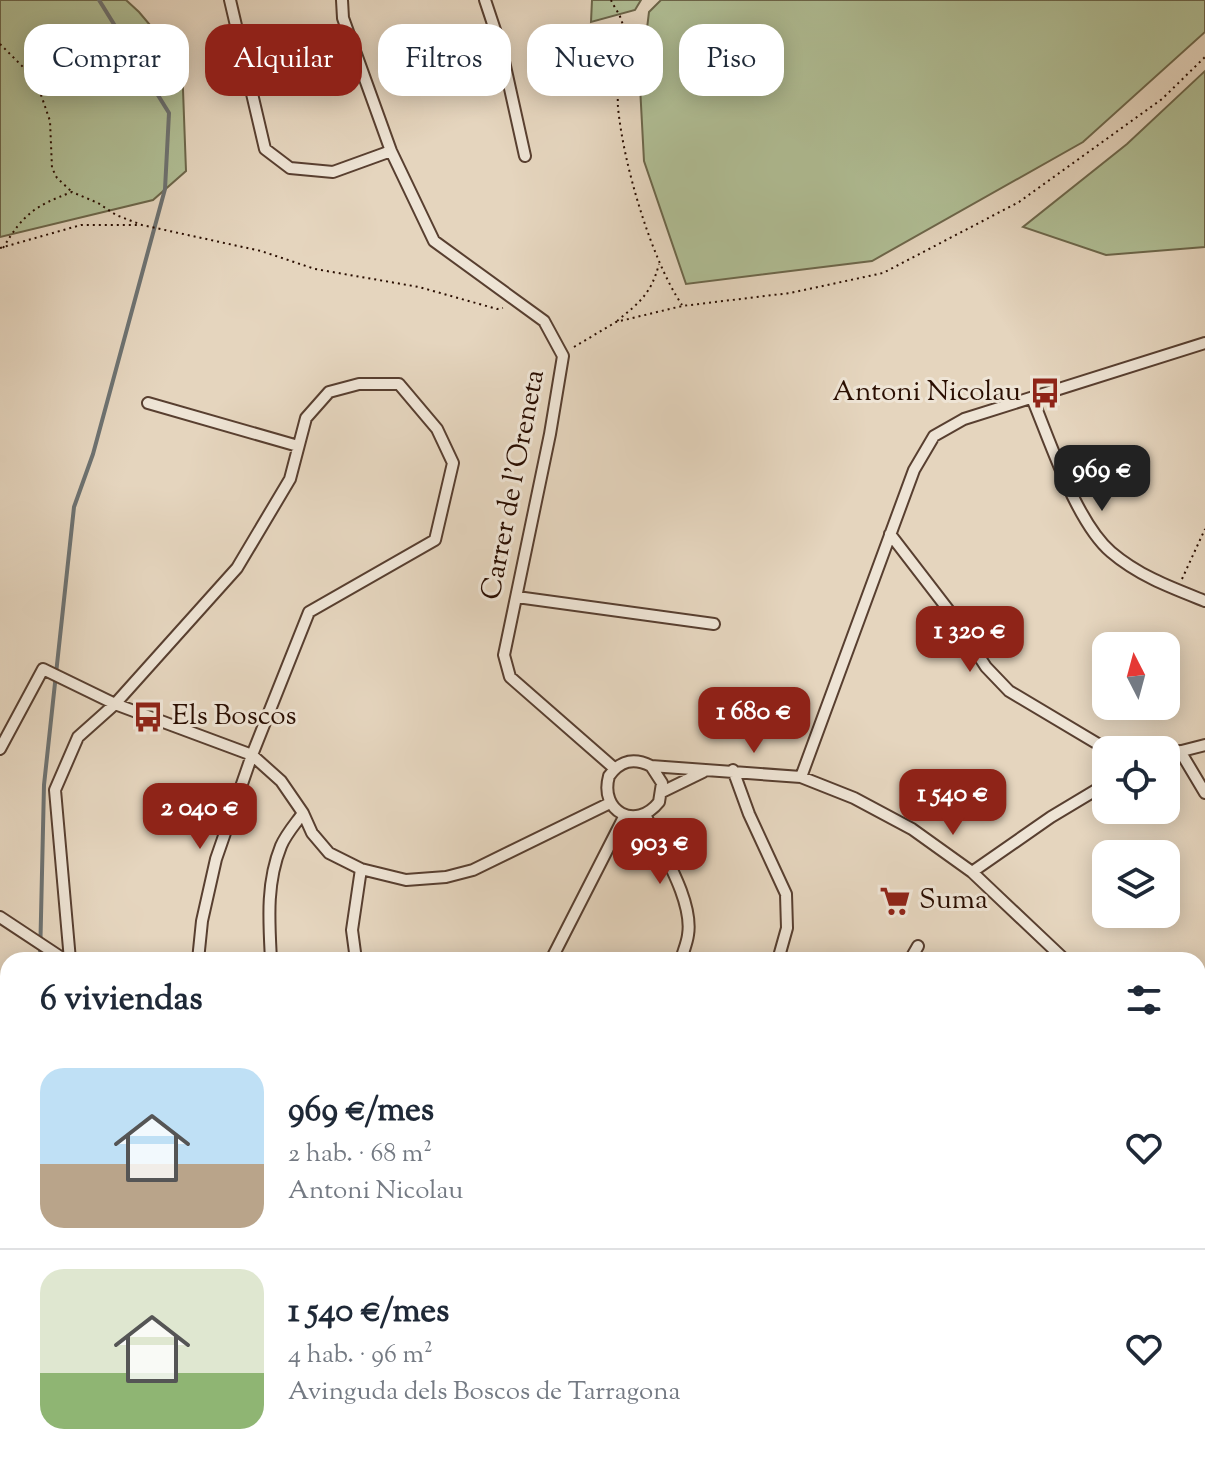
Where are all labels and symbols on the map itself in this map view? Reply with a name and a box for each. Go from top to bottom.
street label: Carrer de l'Oreneta [472,366,556,604]
place label: Antoni Nicolau [832,373,1021,413]
bus stop icon: Antoni Nicolau [1028,376,1062,410]
pin: 969 € [1046,445,1158,513]
pin: 1 320 € [896,606,1044,674]
north arrow [1092,632,1180,720]
pin: 1 680 € [680,687,828,755]
place label: Els Boscos [172,697,297,737]
bus stop icon: Els Boscos [131,700,165,734]
pin: 1 540 € [879,769,1027,837]
pin: 2 040 € [126,783,274,851]
pin: 903 € [604,818,716,886]
place label: Suma [919,881,988,921]
supermarket icon: Suma [878,884,912,918]

